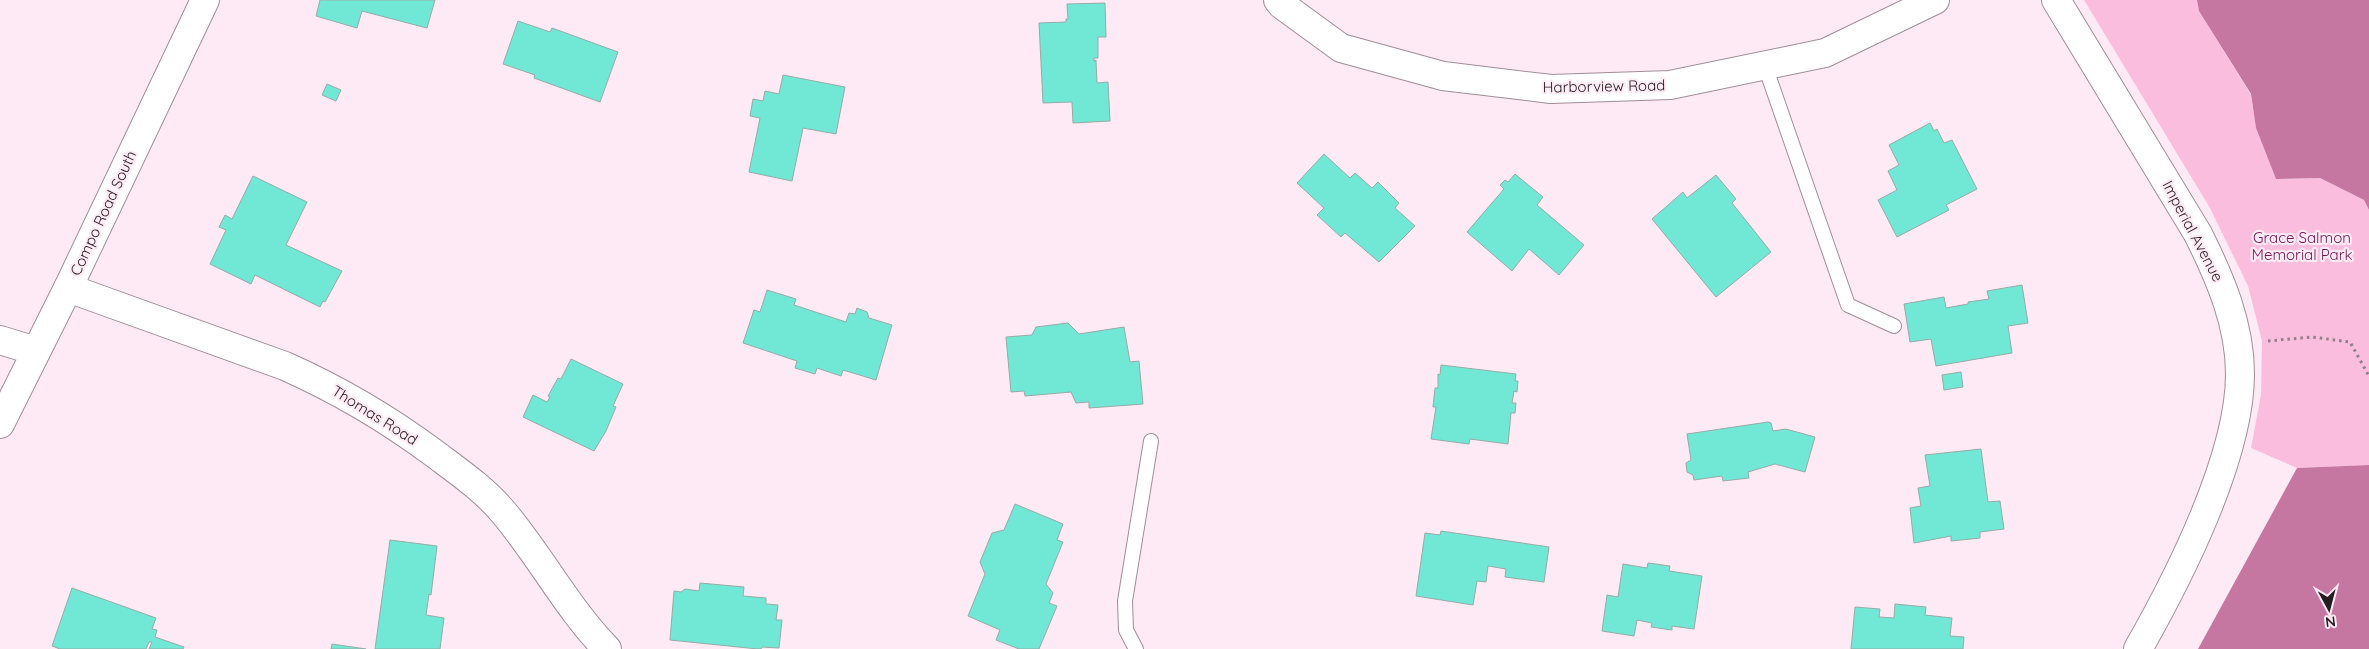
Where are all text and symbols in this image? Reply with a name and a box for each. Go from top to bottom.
street label: Harborview Road [1543,75,1665,97]
street label: Compo Road South [66,147,140,279]
street label: Imperial Avenue [2158,177,2228,285]
park label: Grace Salmon Memorial Park [2252,228,2353,264]
street label: Thomas Road [329,381,421,449]
north arrow [2304,584,2354,634]
text: N [2324,612,2337,631]

